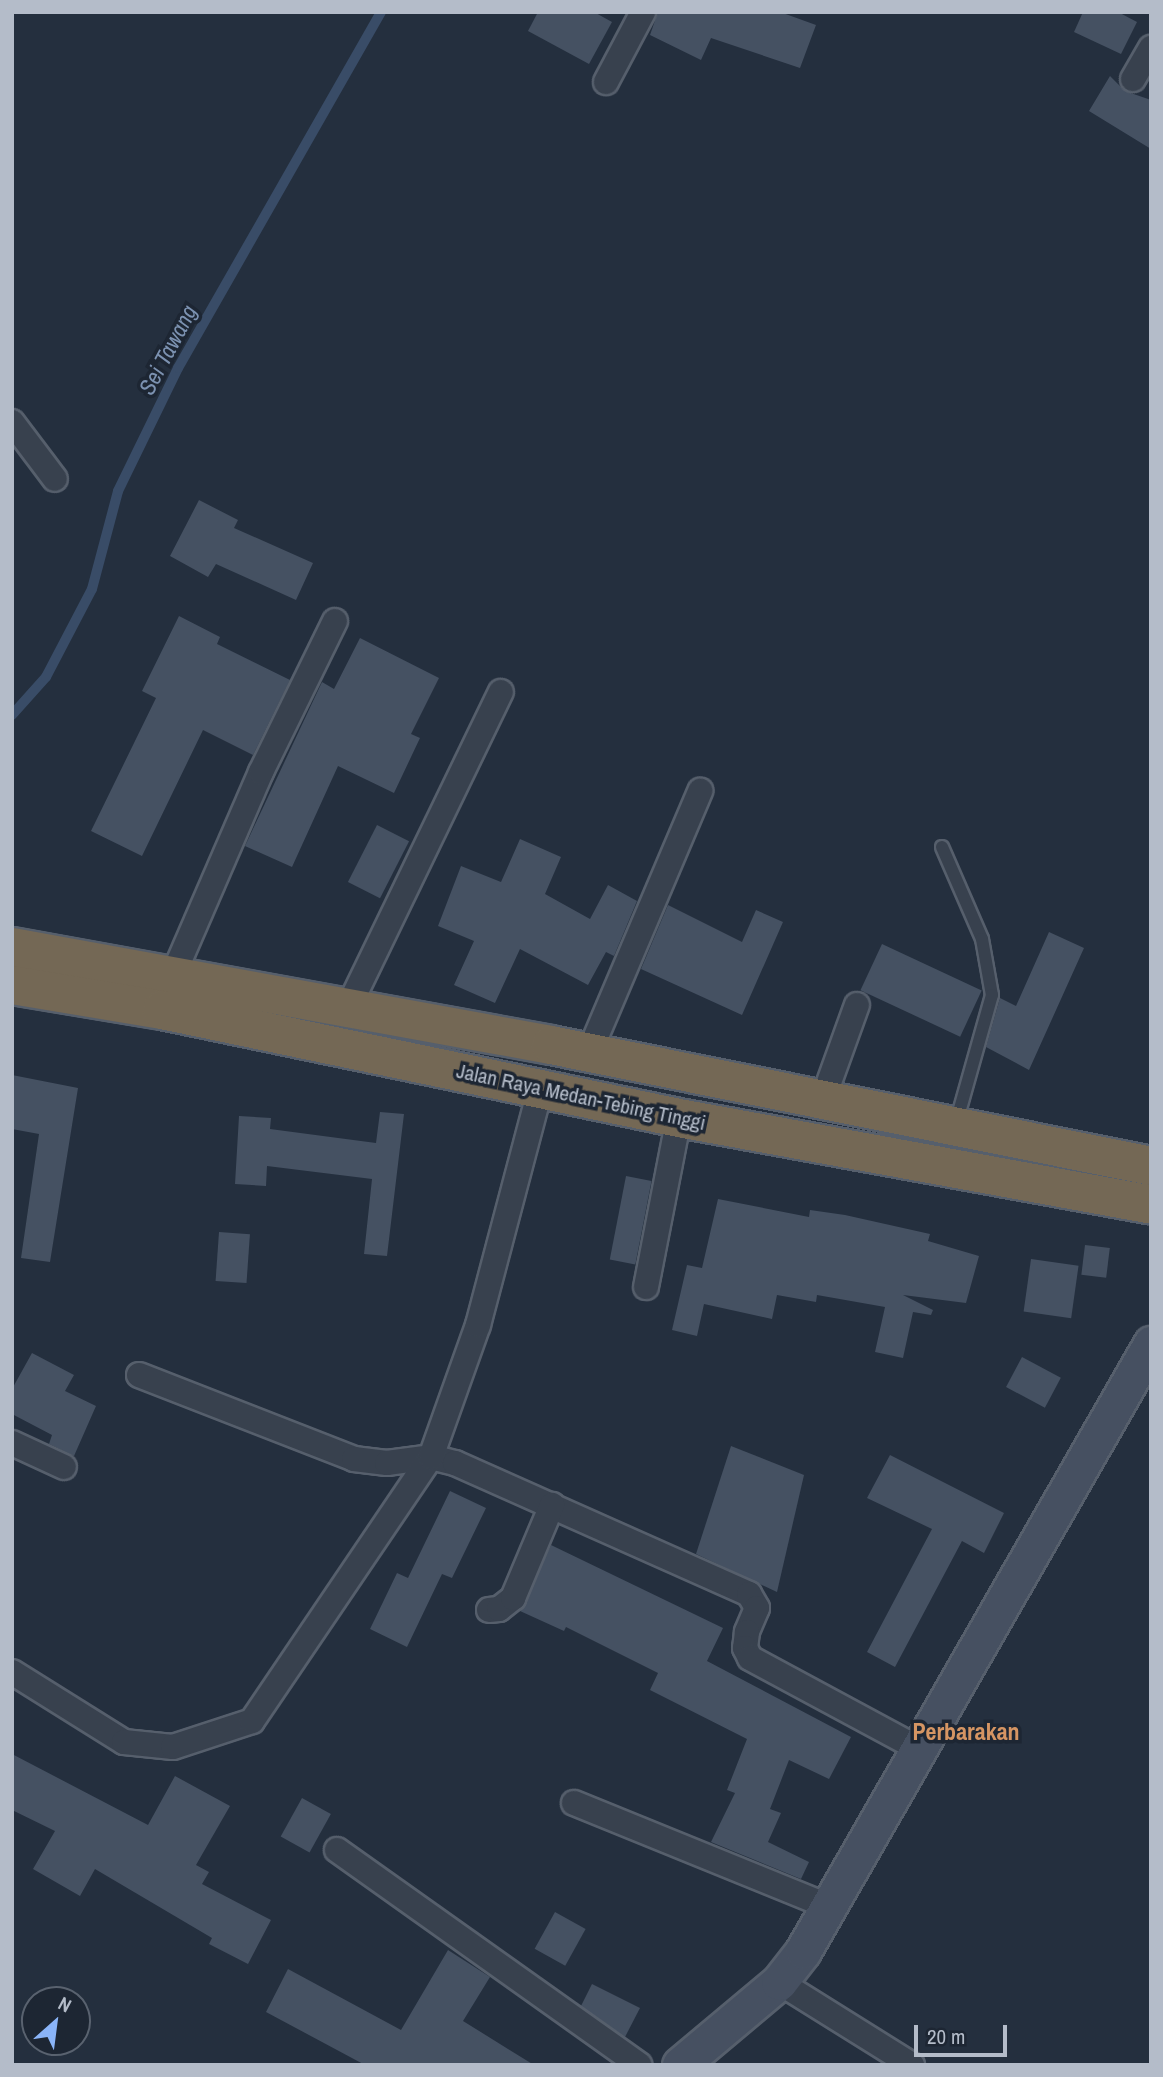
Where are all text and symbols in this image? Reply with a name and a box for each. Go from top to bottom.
water label: Sei Tawang [133,300,203,400]
street label: Jalan Raya Medan-Tebing Tinggi [454,1058,708,1136]
district label: Perbarakan [912,1718,1020,1746]
north arrow [21,1986,91,2056]
text: N [54,1990,76,2018]
scale bar [918,2010,1011,2054]
text: 20 m [927,2022,965,2051]

